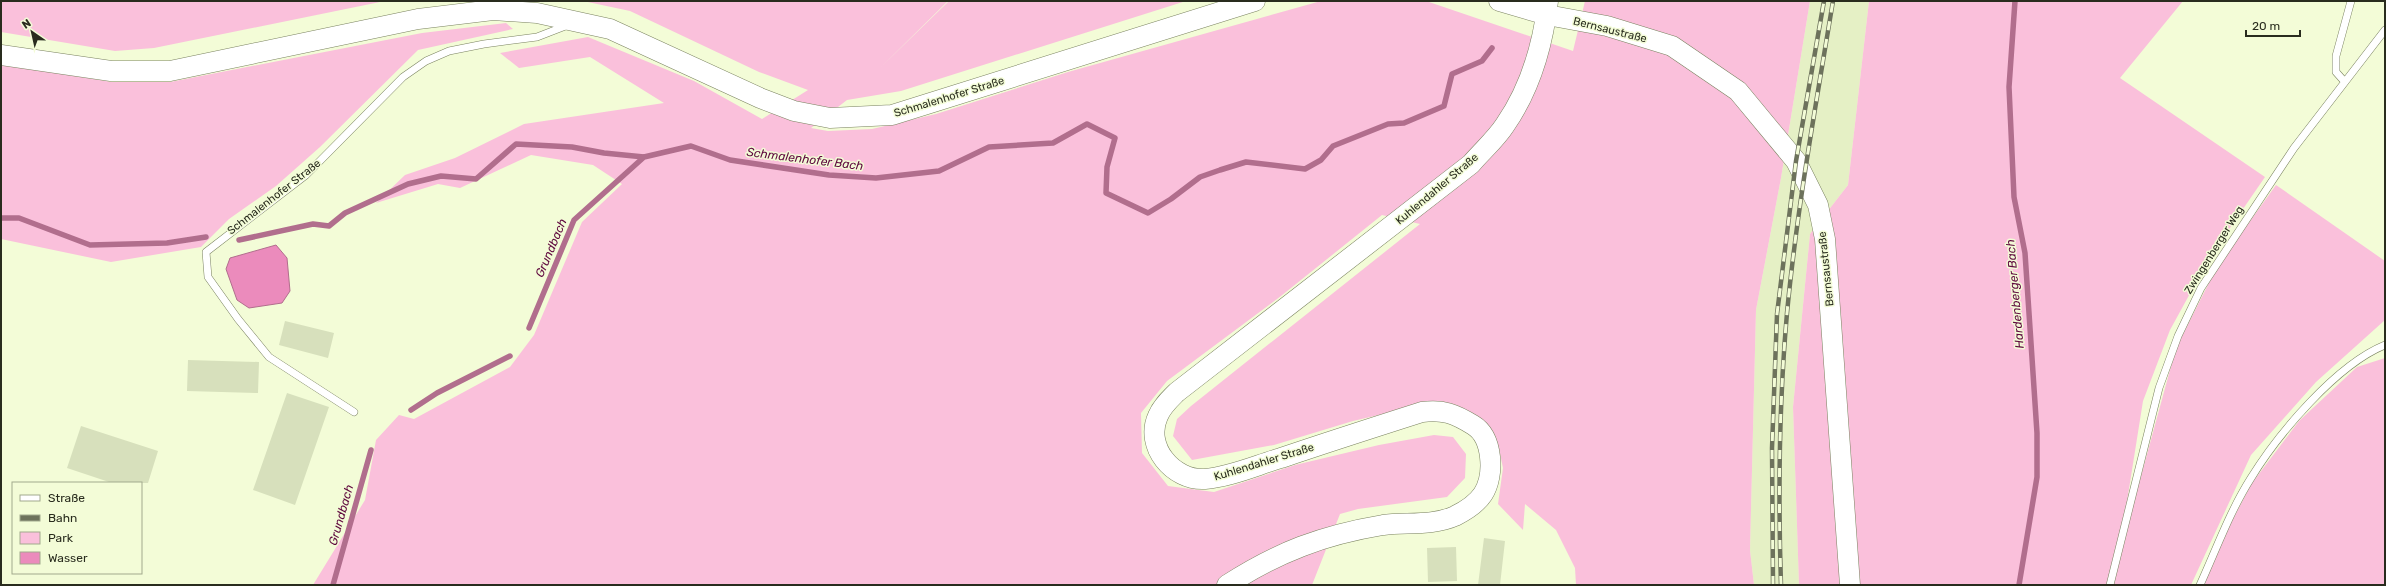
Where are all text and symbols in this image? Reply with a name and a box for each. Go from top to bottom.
north arrow [12,12,52,52]
scale bar [2246,12,2300,38]
street label: Bernsaustraße [1572,15,1648,45]
text: N [20,16,34,32]
text: 20 m [2252,19,2280,33]
street label: Schmalenhofer Straße [892,74,1006,120]
water label: Schmalenhofer Bach [746,145,864,173]
street label: Kuhlendahler Straße [1393,151,1481,227]
street label: Schmalenhofer Straße [225,157,323,237]
street label: Zwingenberger Weg [2182,204,2246,296]
water label: Grundbach [532,217,570,279]
street label: Bernsaustraße [1816,231,1836,307]
water label: Hardenberger Bach [2003,239,2027,349]
street label: Kuhlendahler Straße [1212,441,1316,483]
legend [12,482,142,574]
water label: Grundbach [326,483,356,547]
text: Straße [48,491,85,505]
text: Bahn [48,511,77,525]
text: Park [48,531,74,545]
text: Wasser [48,551,88,565]

